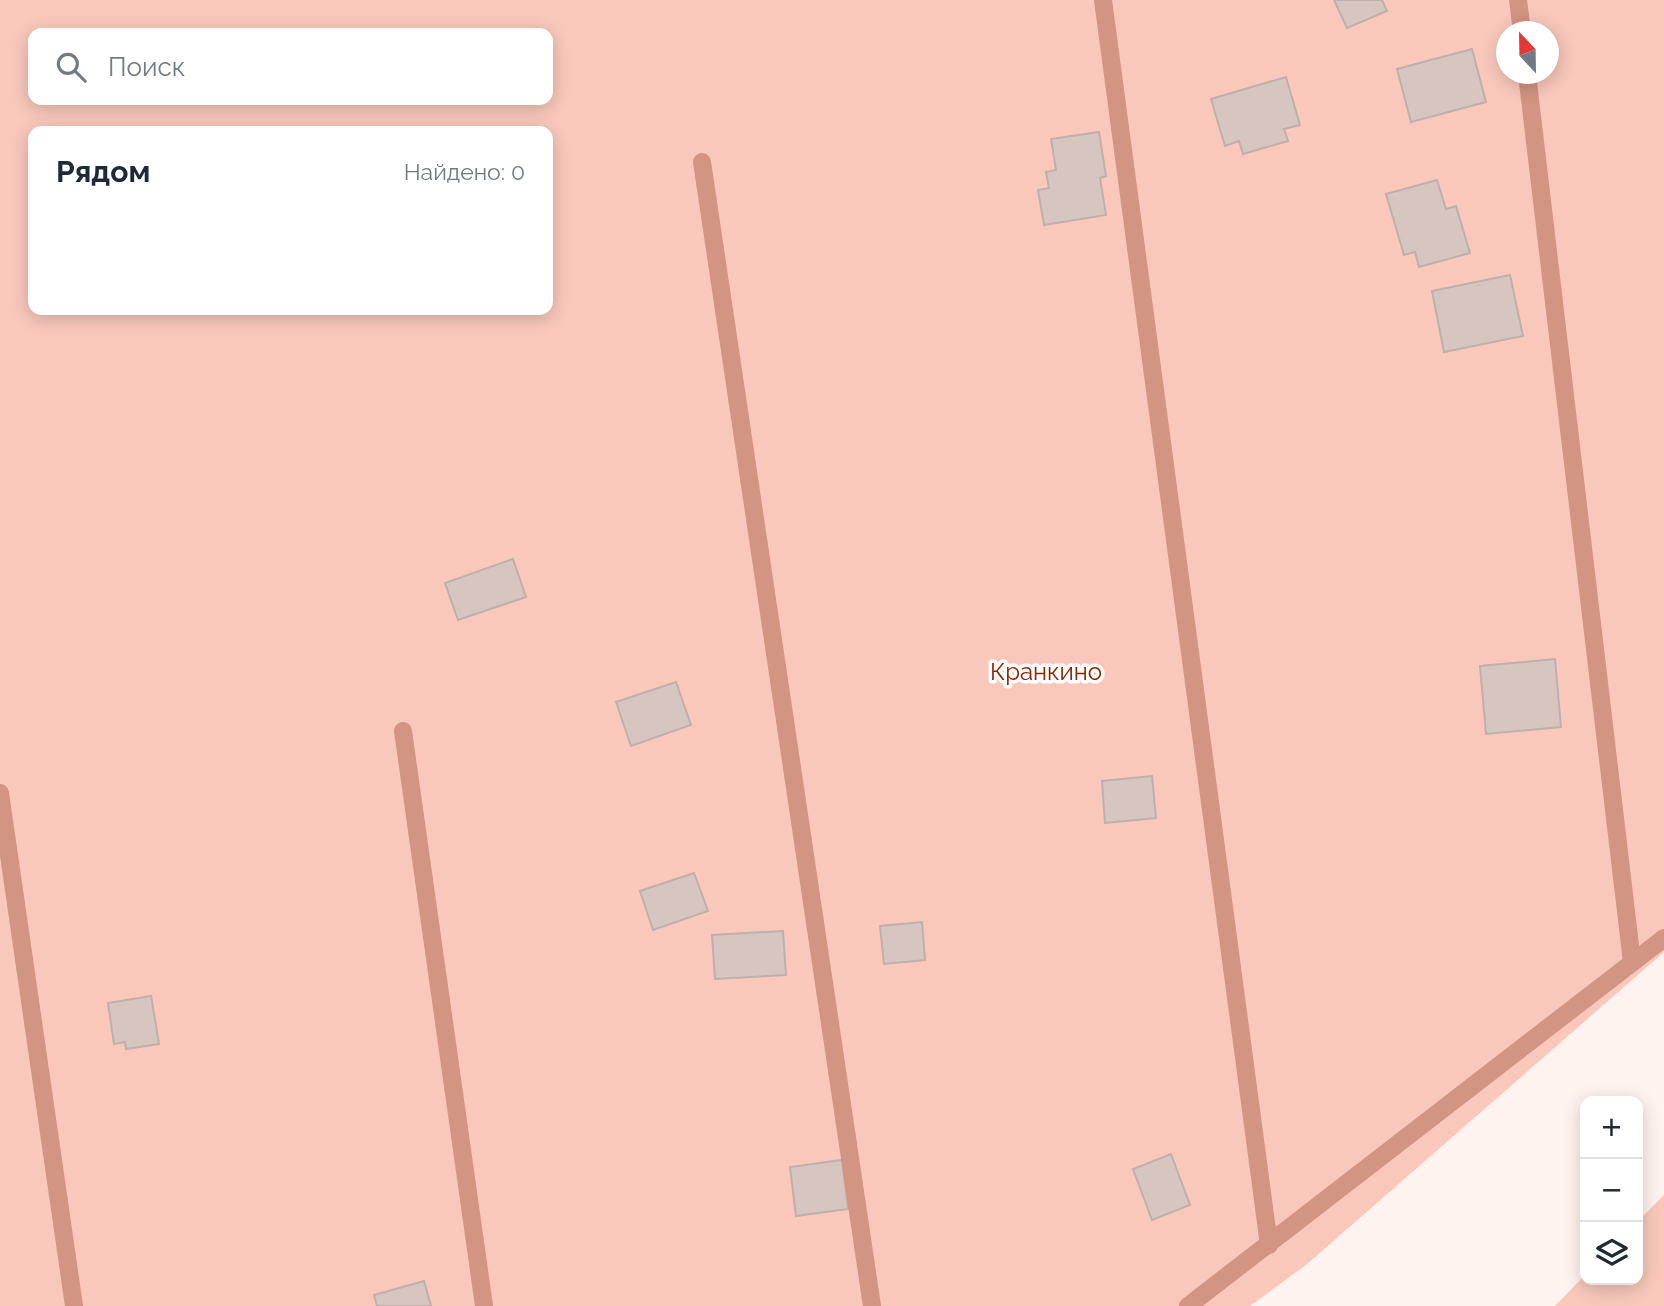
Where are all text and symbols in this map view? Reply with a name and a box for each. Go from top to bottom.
north arrow [1496,21,1559,84]
search box [28,28,553,105]
icon: search [52,48,90,86]
text: Поиск [108,52,185,82]
text: Рядом [56,154,150,189]
text: Найдено: 0 [404,158,525,185]
park label: Кранкино [990,657,1102,686]
map controls [1580,1096,1643,1285]
button: + [1580,1096,1643,1159]
button: − [1580,1159,1643,1222]
button: layers [1580,1222,1643,1285]

